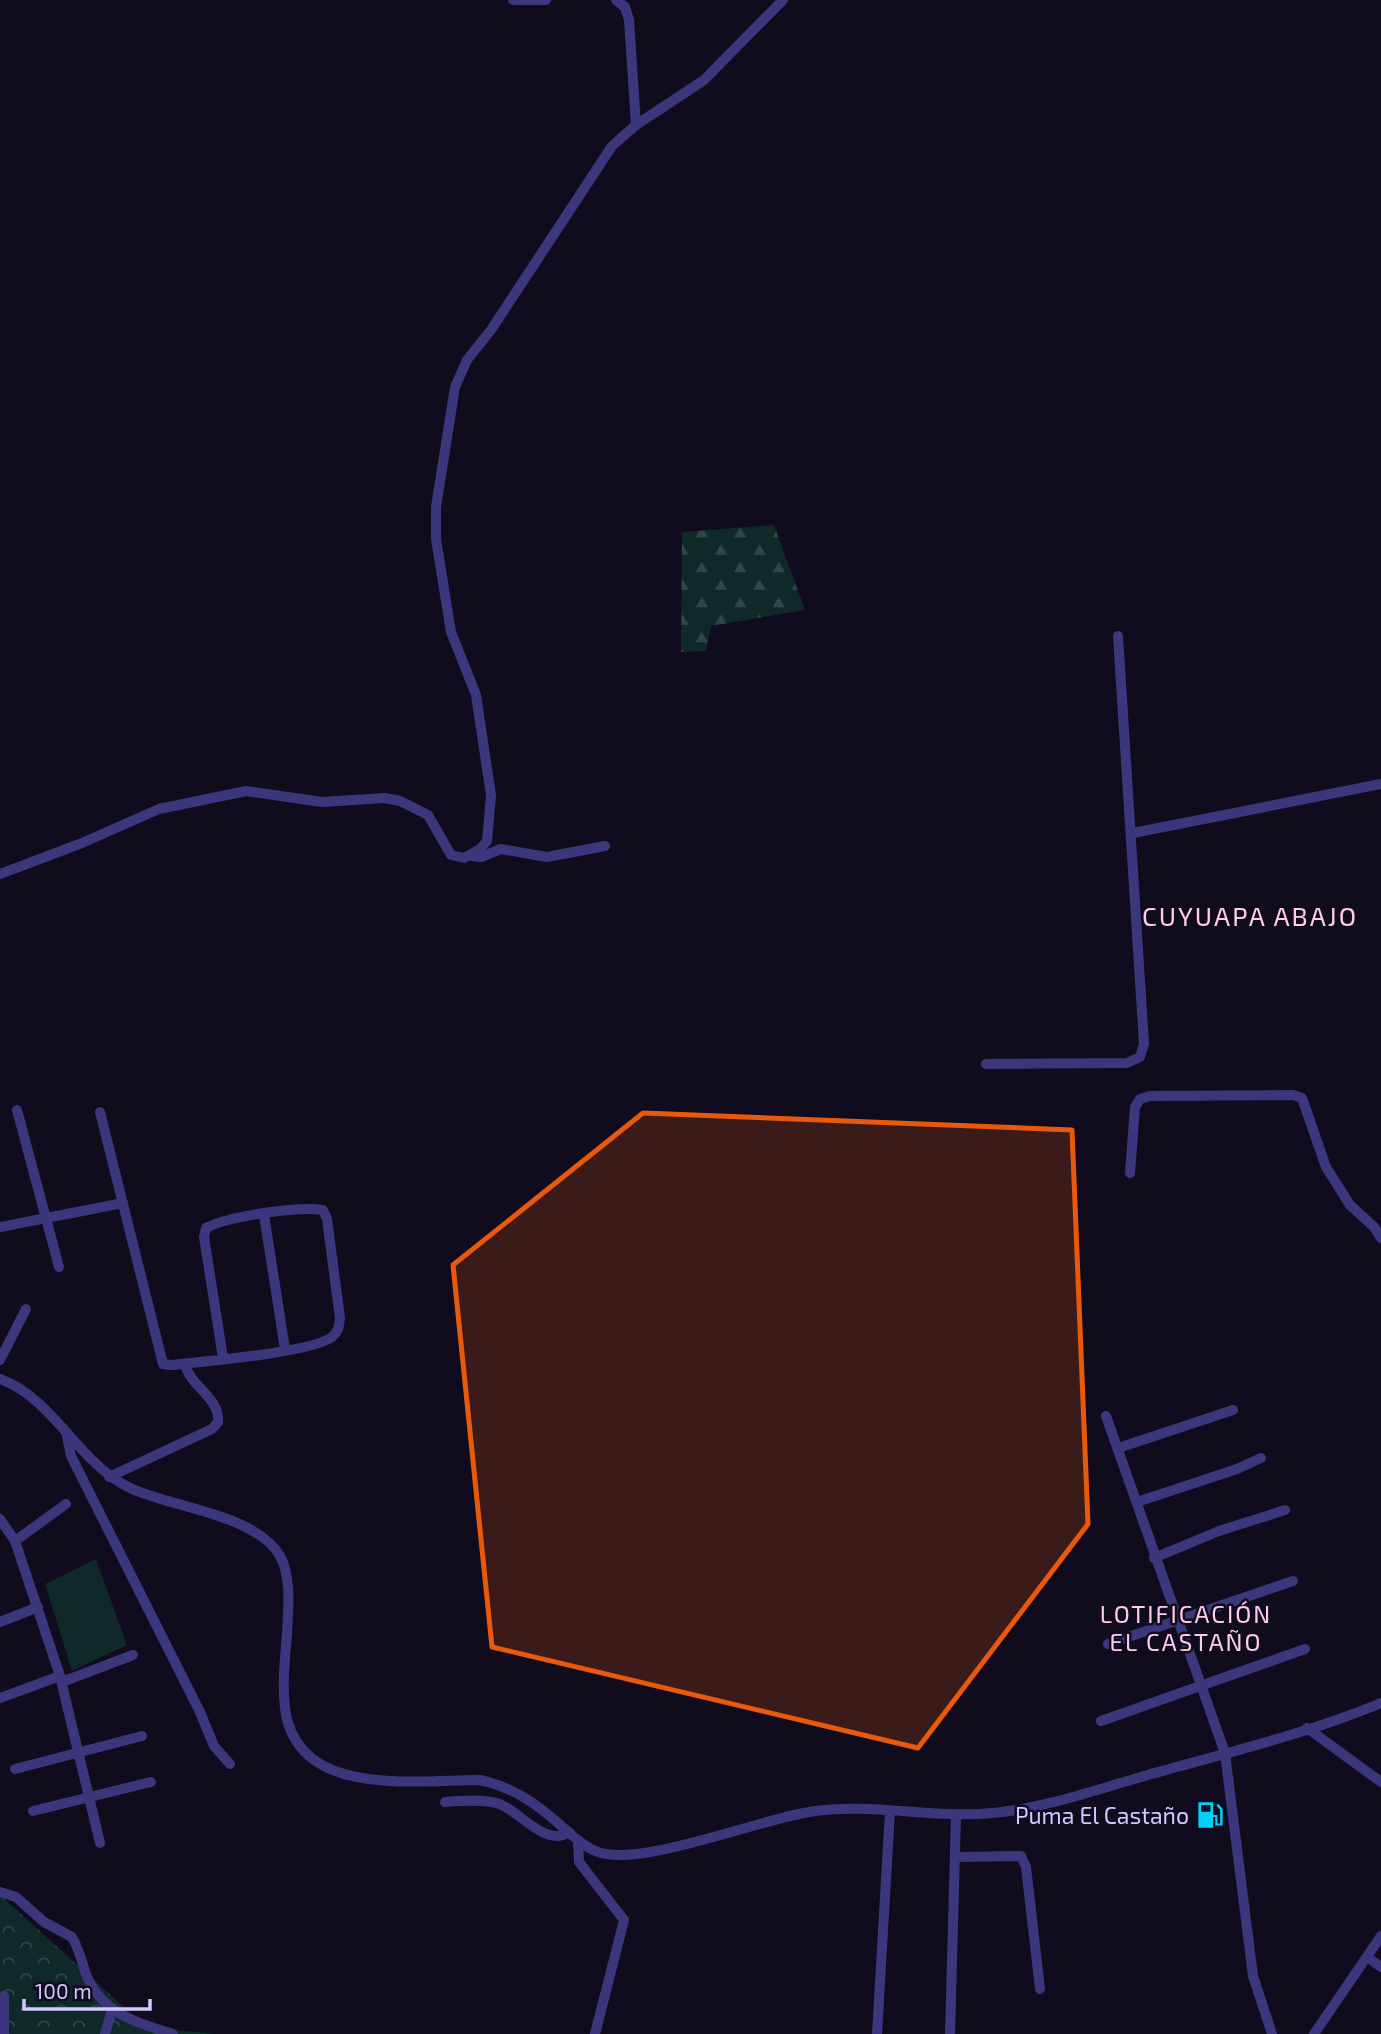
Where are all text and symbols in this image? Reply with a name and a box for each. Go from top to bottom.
district label: CUYUAPA ABAJO [1142,900,1358,931]
district label: LOTIFICACIÓN EL CASTAÑO [1100,1599,1272,1656]
fuel station icon: Puma El Castaño [1195,1800,1225,1830]
place label: Puma El Castaño [1015,1801,1189,1829]
scale bar [24,1968,150,2012]
text: 100 m [35,1978,92,2003]

